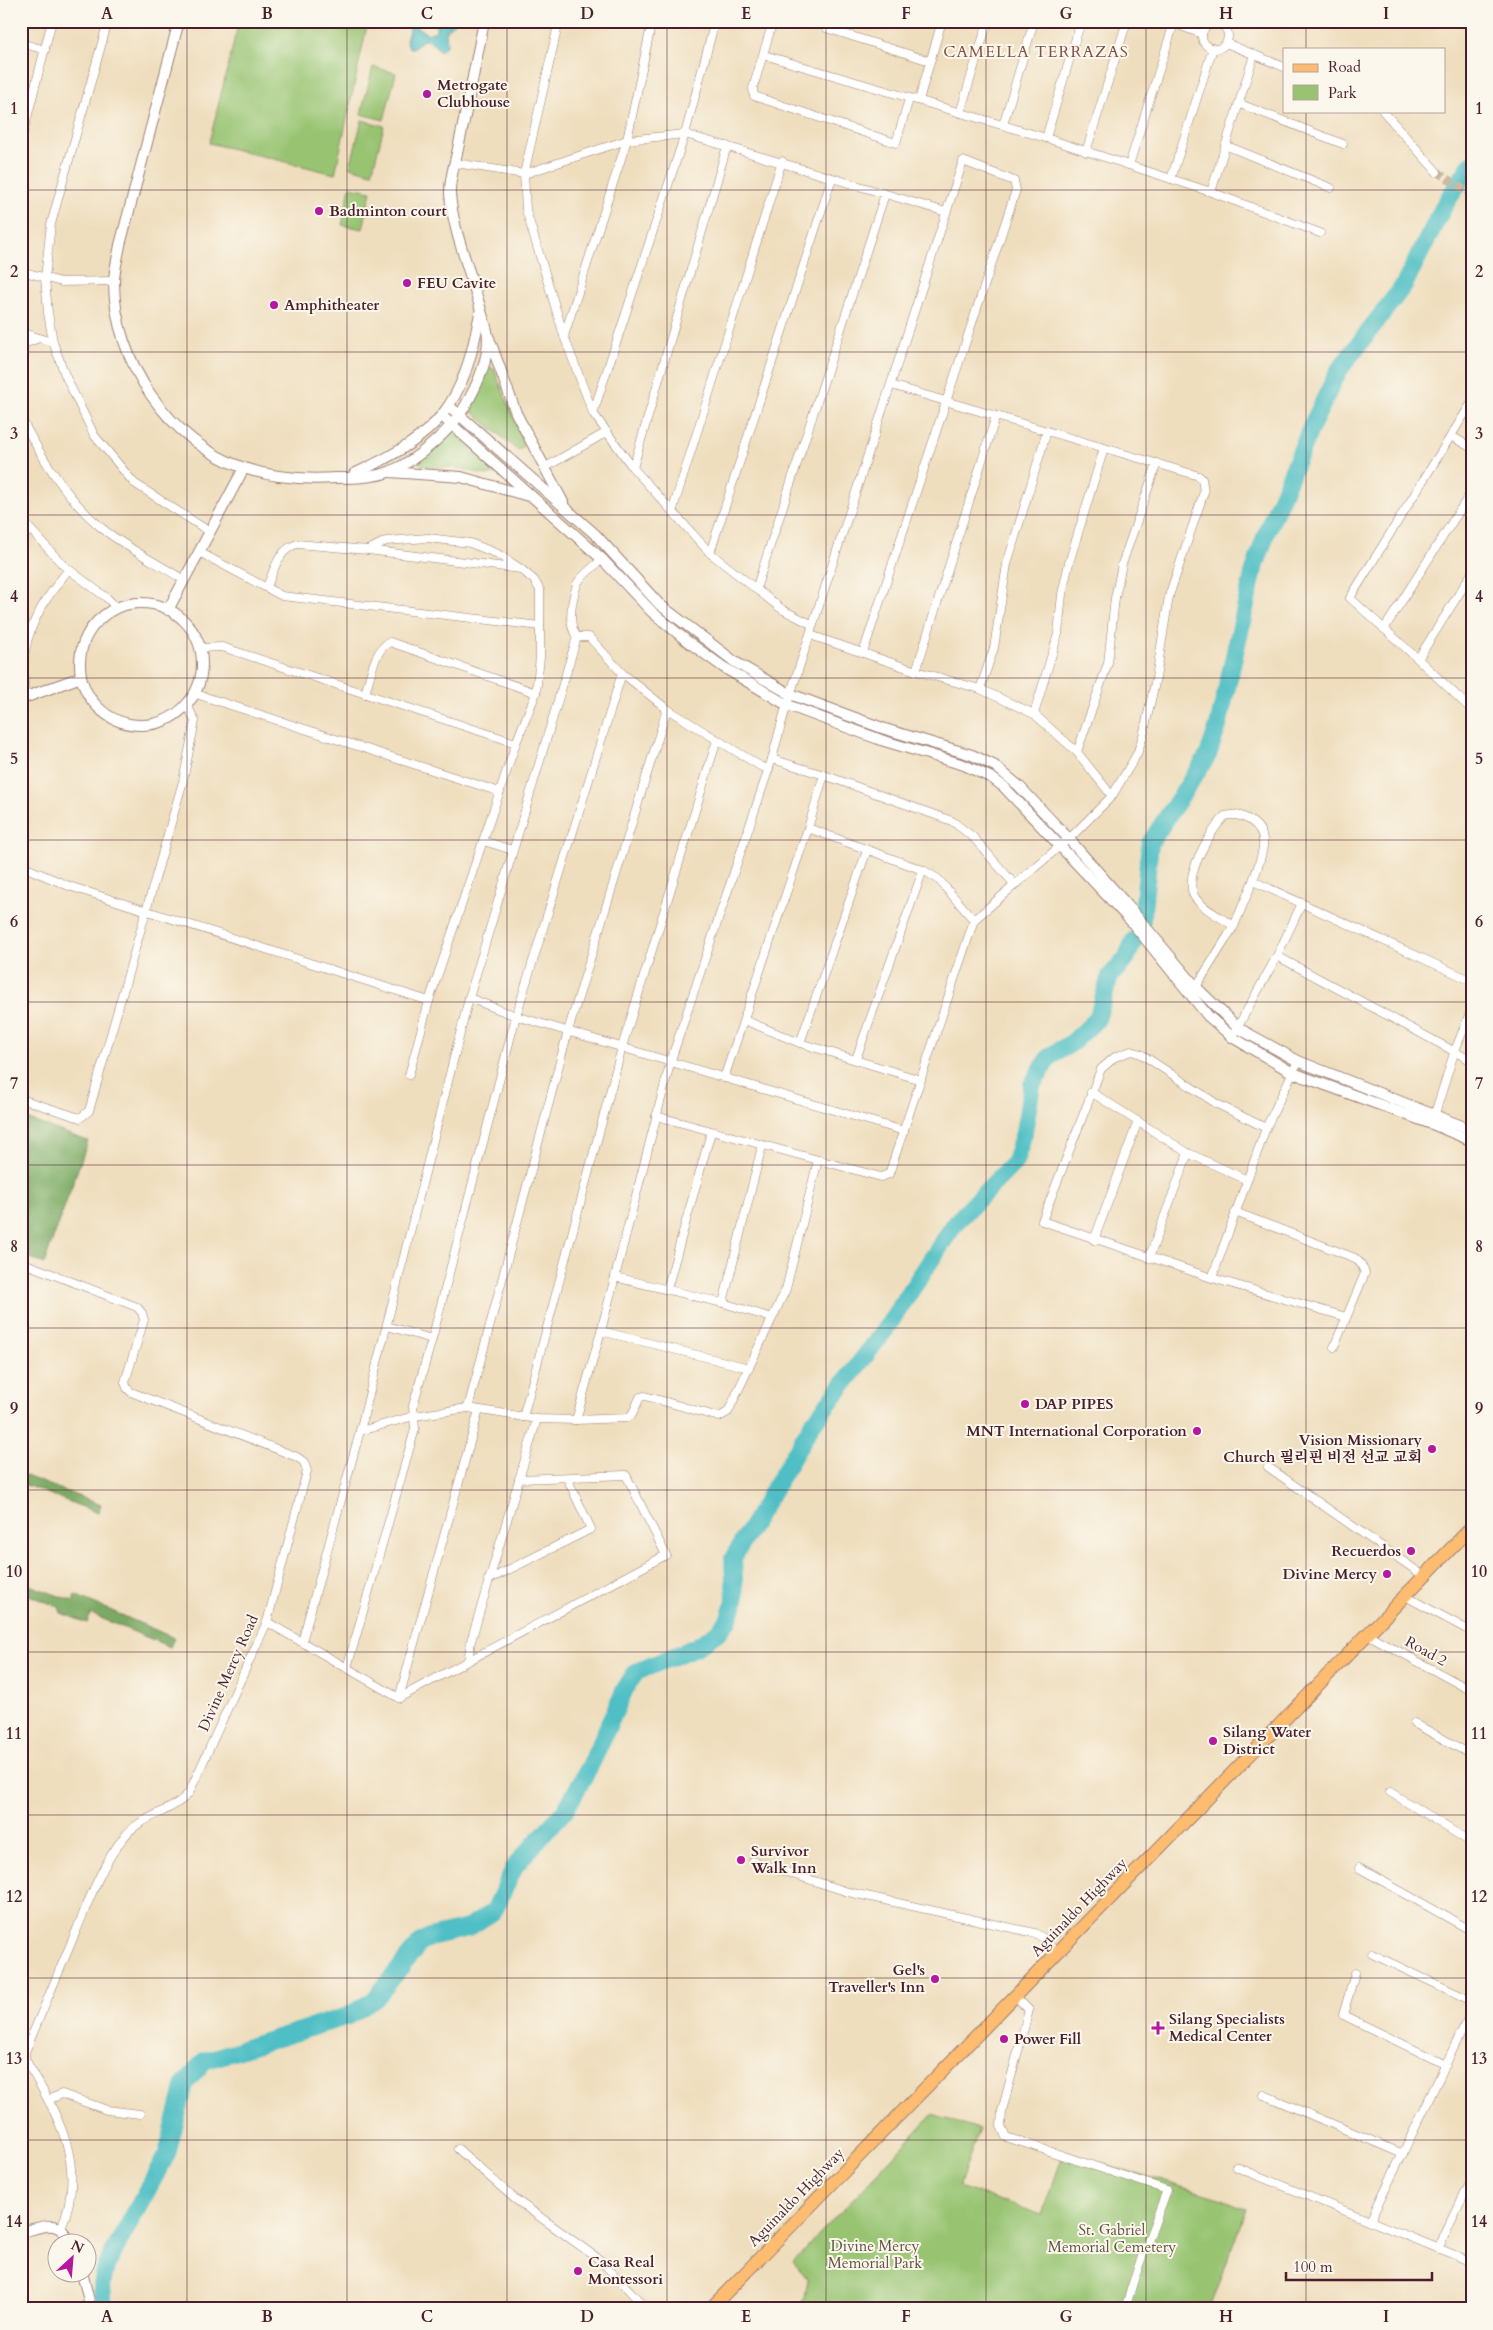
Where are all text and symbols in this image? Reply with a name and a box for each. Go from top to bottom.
text: A [101,3,113,25]
text: B [261,3,273,25]
text: C [421,3,433,25]
text: D [580,3,594,25]
text: E [741,3,751,25]
text: F [901,3,911,25]
text: G [1059,3,1073,25]
text: H [1219,3,1233,25]
text: I [1383,3,1389,25]
district label: CAMELLA TERRAZAS [943,41,1129,63]
legend [1283,48,1446,112]
text: Road [1328,57,1361,77]
place label: Metrogate Clubhouse [437,75,510,112]
text: Park [1328,83,1357,103]
marker: Metrogate Clubhouse [421,88,433,100]
text: 1 [10,98,18,120]
text: 1 [1475,98,1483,120]
place label: Badminton court [329,201,447,221]
marker: Badminton court [313,205,325,217]
text: 2 [10,261,18,283]
text: 2 [1475,261,1483,283]
place label: FEU Cavite [417,273,496,293]
marker: FEU Cavite [401,277,413,289]
place label: Amphitheater [284,295,380,315]
marker: Amphitheater [268,299,280,311]
text: 3 [10,423,18,445]
text: 3 [1475,423,1483,445]
text: 4 [10,586,18,608]
text: 4 [1475,586,1483,608]
text: 5 [10,748,18,770]
text: 5 [1475,748,1483,770]
text: 6 [10,911,18,933]
text: 6 [1475,911,1483,933]
text: 7 [10,1073,18,1095]
text: 7 [1475,1073,1483,1095]
text: 8 [10,1236,18,1258]
text: 8 [1475,1236,1483,1258]
place label: DAP PIPES [1035,1394,1114,1414]
text: 9 [10,1398,18,1420]
marker: DAP PIPES [1019,1398,1031,1410]
text: 9 [1475,1398,1483,1420]
place label: MNT International Corporation [966,1421,1187,1441]
marker: MNT International Corporation [1191,1425,1203,1437]
place label: Vision Missionary Church 필리핀 비전 선교 교회 [1223,1430,1422,1467]
marker: Vision Missionary Church 필리핀 비전 선교 교회 [1426,1443,1438,1455]
place label: Recuerdos [1331,1541,1401,1561]
marker: Recuerdos [1405,1545,1417,1557]
text: 10 [6,1561,22,1583]
text: 10 [1471,1561,1487,1583]
place label: Divine Mercy [1283,1564,1377,1584]
marker: Divine Mercy [1381,1568,1393,1580]
street label: Divine Mercy Road [193,1611,263,1735]
street label: Road 2 [1402,1631,1451,1671]
place label: Silang Water District [1223,1722,1312,1759]
text: 11 [6,1723,22,1745]
text: 11 [1471,1723,1487,1745]
marker: Silang Water District [1207,1735,1219,1747]
place label: Survivor Walk Inn [750,1841,817,1878]
street label: Aguinaldo Highway [1027,1853,1132,1961]
marker: Survivor Walk Inn [735,1854,747,1866]
text: 12 [6,1886,22,1908]
text: 12 [1471,1886,1487,1908]
place label: Gel's Traveller's Inn [828,1960,925,1997]
marker: Gel's Traveller's Inn [929,1973,941,1985]
place label: Silang Specialists Medical Center [1169,2009,1285,2046]
marker: Silang Specialists Medical Center [1151,2021,1165,2035]
place label: Power Fill [1014,2029,1082,2049]
marker: Power Fill [998,2033,1010,2045]
text: 13 [6,2048,22,2070]
text: 13 [1471,2048,1487,2070]
street label: Aguinaldo Highway [744,2143,849,2251]
text: 14 [6,2211,22,2233]
text: 14 [1471,2211,1487,2233]
park label: St. Gabriel Memorial Cemetery [1048,2220,1176,2257]
north arrow [48,2232,98,2282]
text: N [68,2236,87,2258]
park label: Divine Mercy Memorial Park [828,2236,922,2273]
scale bar [1286,2250,1432,2282]
place label: Casa Real Montessori [588,2252,663,2289]
text: 100 m [1293,2257,1333,2277]
marker: Casa Real Montessori [572,2265,584,2277]
text: A [101,2306,113,2328]
text: B [261,2306,273,2328]
text: C [421,2306,433,2328]
text: D [580,2306,594,2328]
text: E [741,2306,751,2328]
text: F [901,2306,911,2328]
text: G [1059,2306,1073,2328]
text: H [1219,2306,1233,2328]
text: I [1383,2306,1389,2328]

